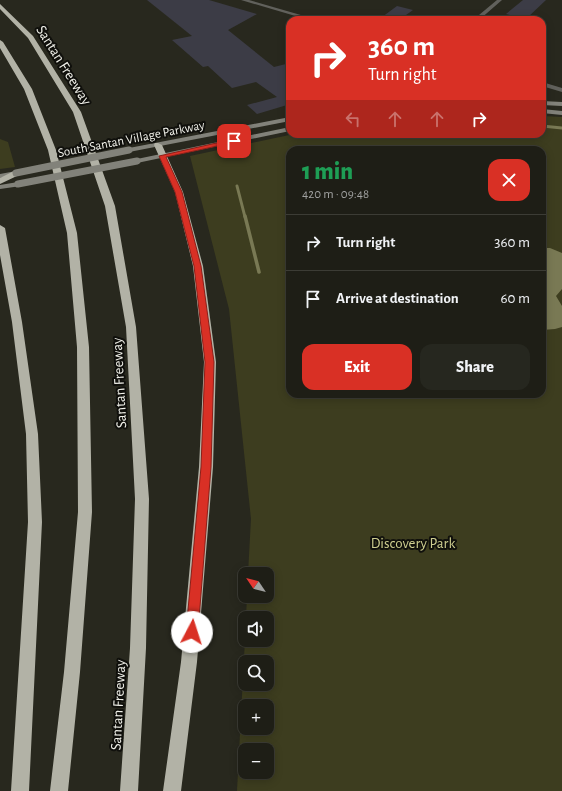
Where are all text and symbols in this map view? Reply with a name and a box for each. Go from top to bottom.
street label: Santan Freeway [33,23,94,108]
icon: right [302,32,354,84]
text: 360 m [368,33,435,61]
text: Turn right [368,66,437,84]
icon: left [342,108,364,130]
icon: ahead [384,108,406,130]
icon: ahead [426,108,448,130]
icon: right [468,108,490,130]
street label: South Santan Village Parkway [57,119,206,160]
pin [217,124,251,158]
icon: arrive [223,130,245,152]
button: close [488,159,530,201]
text: 1 min [302,160,353,184]
text: 420 m · 09:48 [302,188,369,201]
icon: right [302,232,324,254]
text: Turn right [336,235,395,250]
text: 360 m [494,235,530,250]
icon: arrive [302,288,324,310]
text: Arrive at destination [336,291,459,306]
text: 60 m [501,291,530,306]
street label: Santan Freeway [110,337,129,429]
button: Exit [302,344,412,390]
button: Share [420,344,530,390]
park label: Discovery Park [371,536,455,551]
north arrow [238,567,274,603]
map controls [238,567,274,779]
position arrow [171,611,213,653]
button: sound [238,611,274,647]
button: search [238,655,274,691]
street label: Santan Freeway [109,659,128,751]
button: + [238,699,274,735]
button: − [238,743,274,779]

